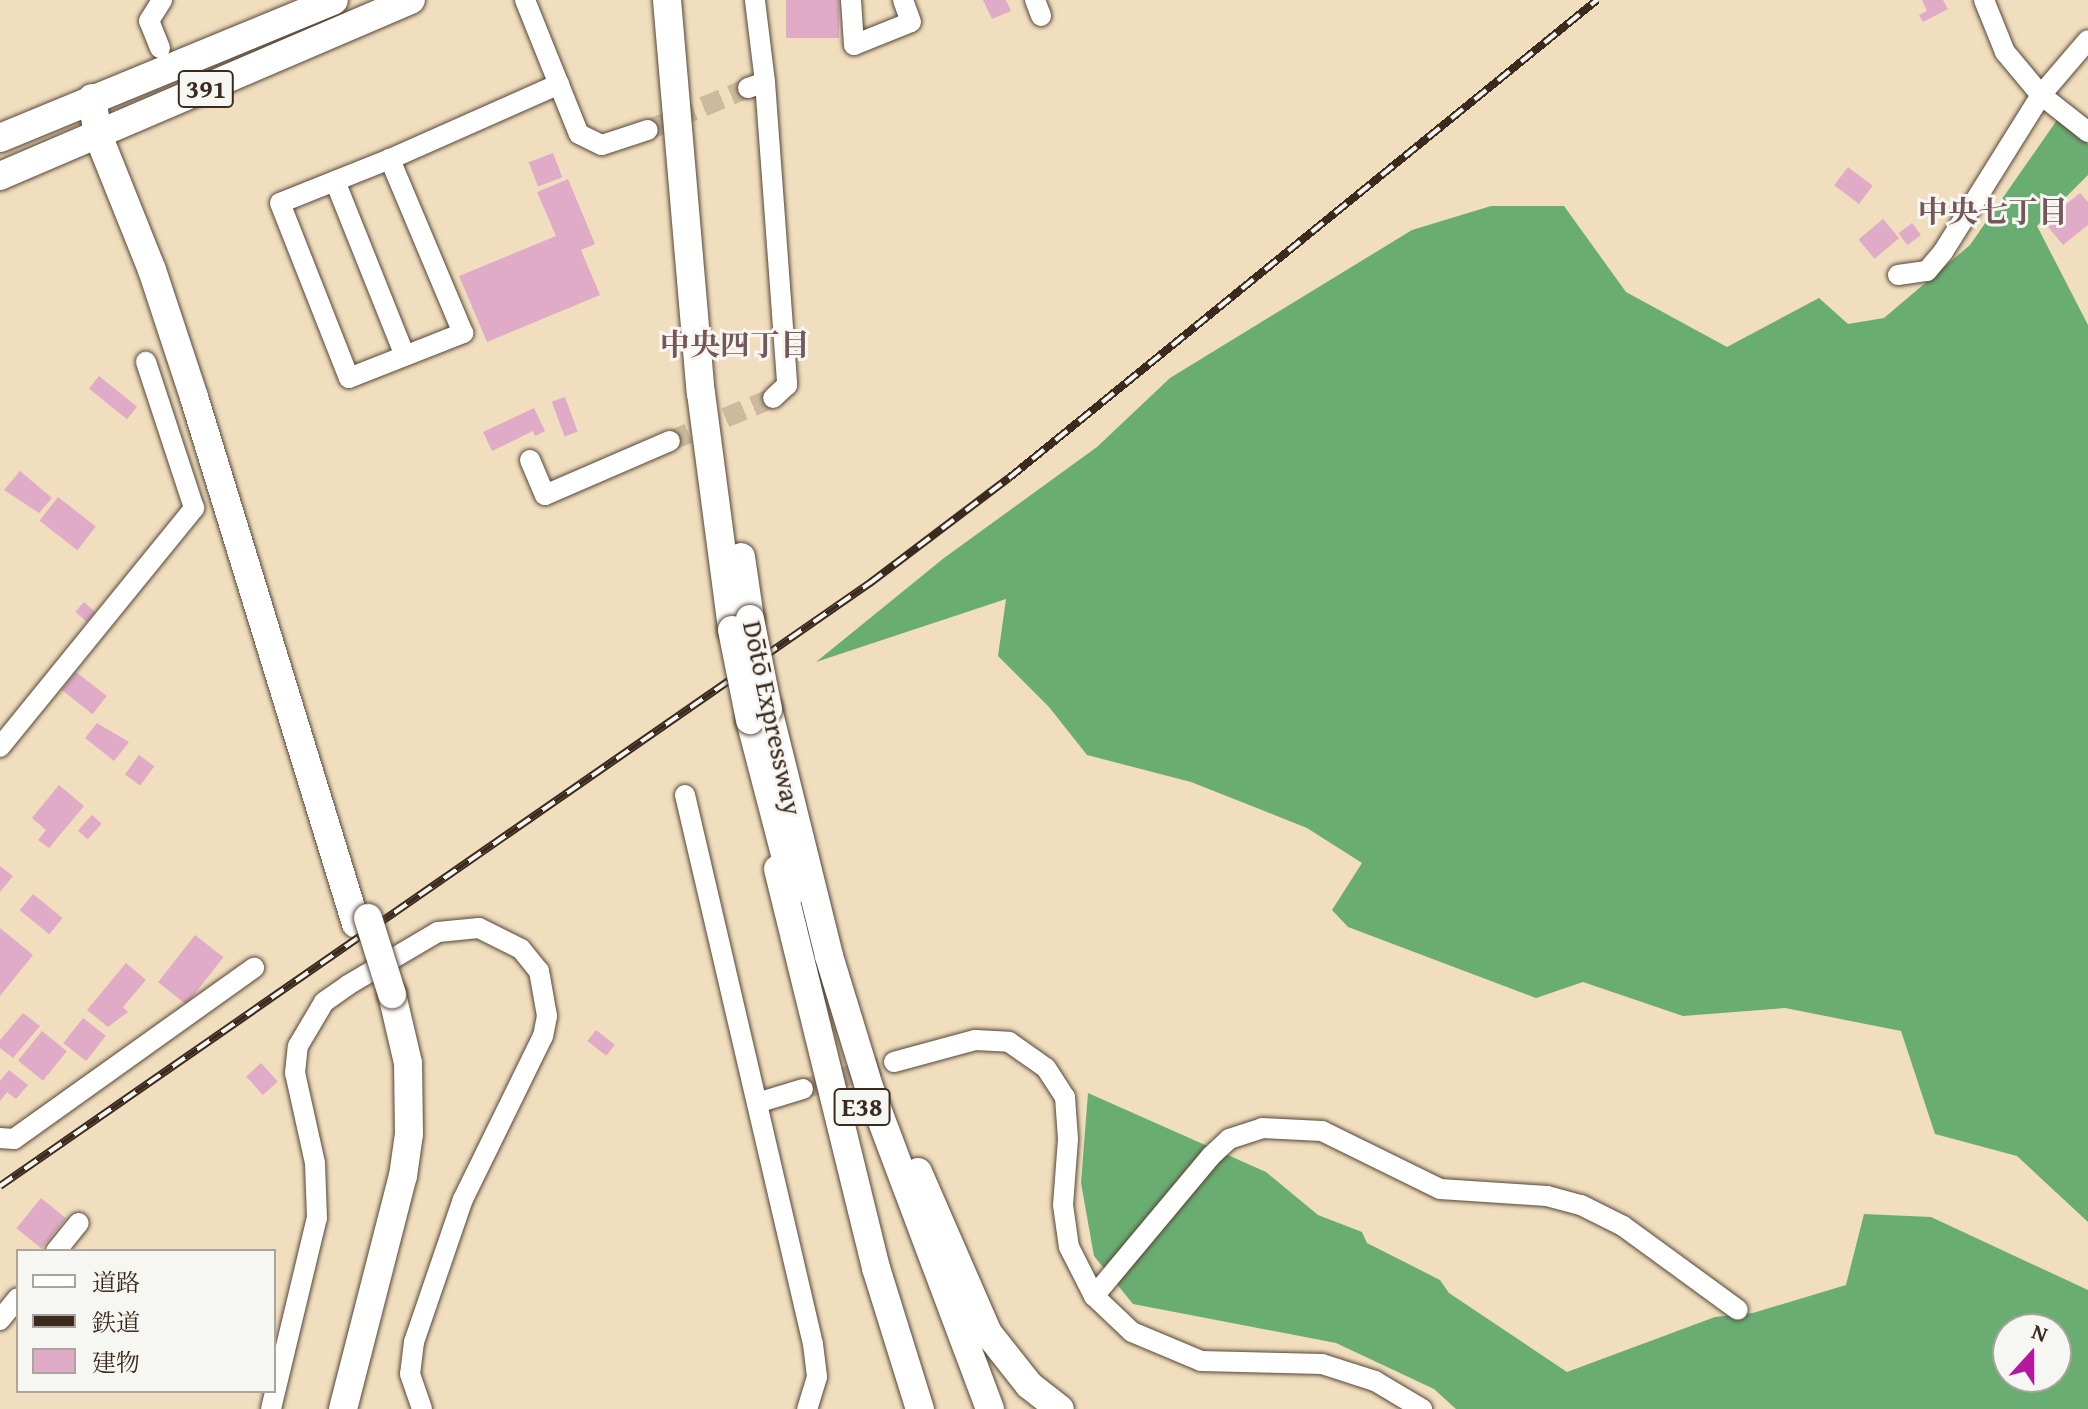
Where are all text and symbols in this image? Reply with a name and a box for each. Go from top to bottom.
road number: 391 [176,67,236,111]
district label: 中央七丁目 [1918,193,2068,229]
district label: 中央四丁目 [660,326,810,362]
street label: Dōtō Expressway [736,618,810,818]
road number: E38 [832,1085,892,1129]
legend [16,1249,276,1393]
text: 道路 [92,1265,140,1300]
text: 鉄道 [92,1305,140,1340]
north arrow [1992,1313,2072,1393]
text: N [2027,1315,2052,1350]
text: 建物 [92,1345,140,1380]

